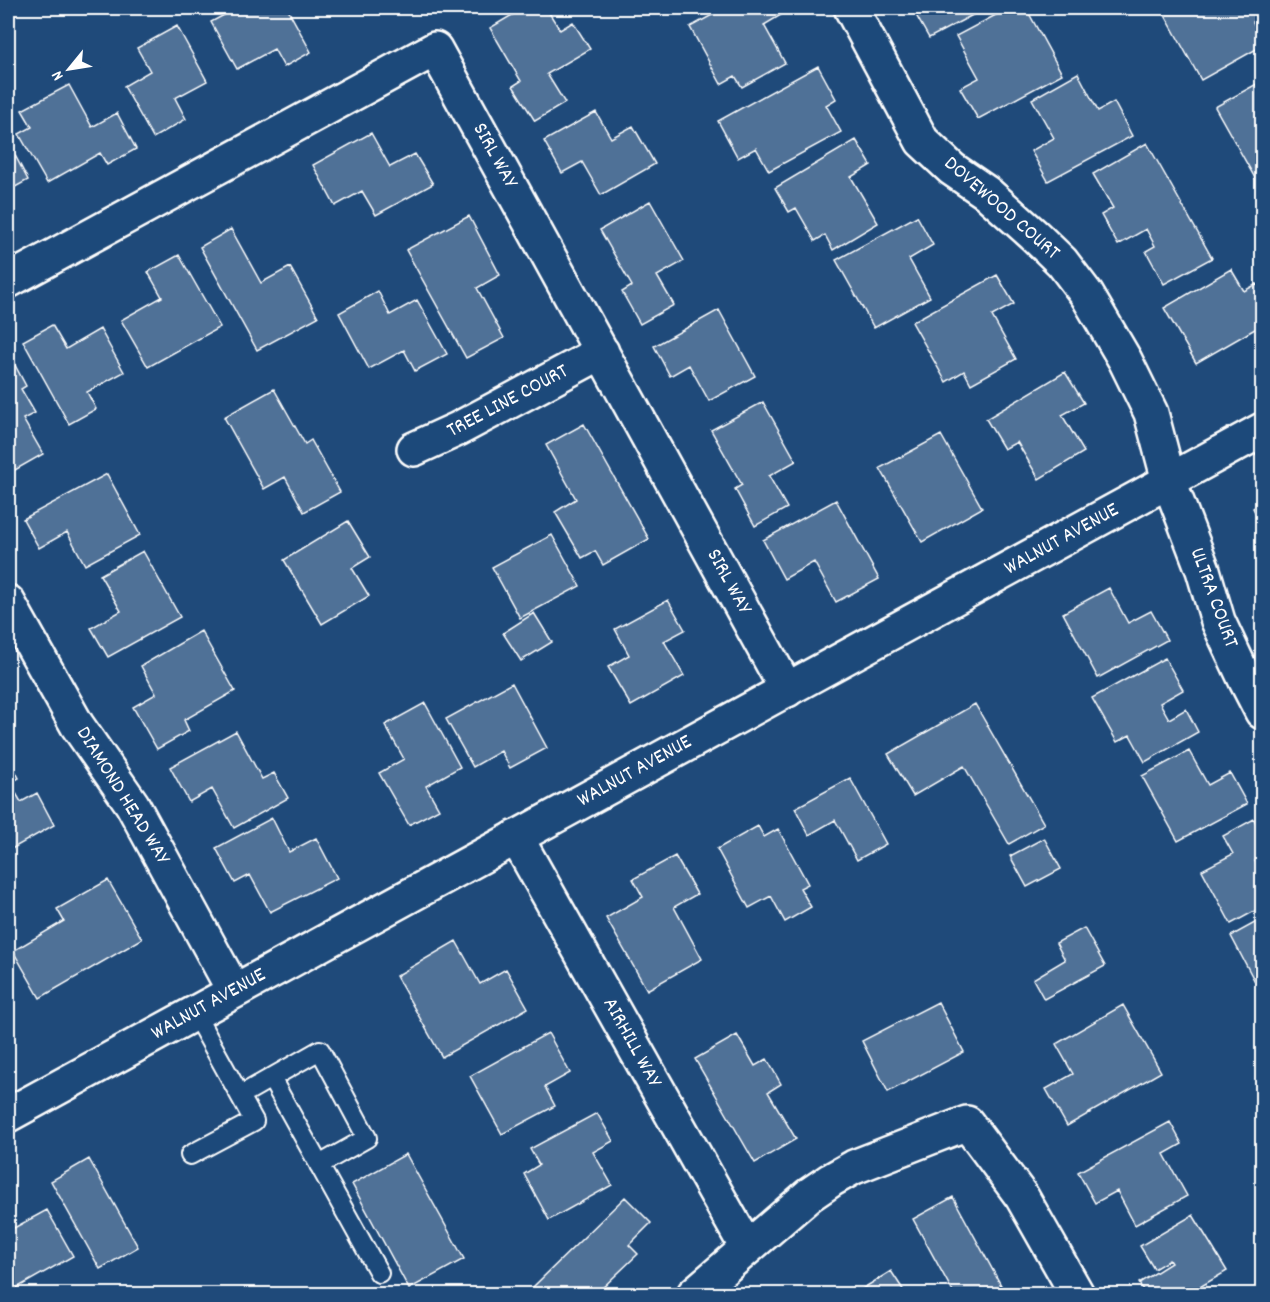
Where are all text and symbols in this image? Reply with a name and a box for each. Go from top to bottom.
north arrow [39,39,99,99]
text: N [46,66,70,84]
street label: SIRL WAY [464,118,525,195]
street label: DOVEWOOD COURT [936,150,1066,268]
street label: TREE LINE COURT [442,357,575,447]
street label: WALNUT AVENUE [999,496,1125,584]
street label: SIRL WAY [698,544,759,621]
street label: ULTRA COURT [1181,544,1245,653]
street label: DIAMOND HEAD WAY [67,721,177,872]
street label: WALNUT AVENUE [572,728,698,816]
street label: WALNUT AVENUE [146,961,272,1049]
street label: AIRHILL WAY [594,993,669,1095]

